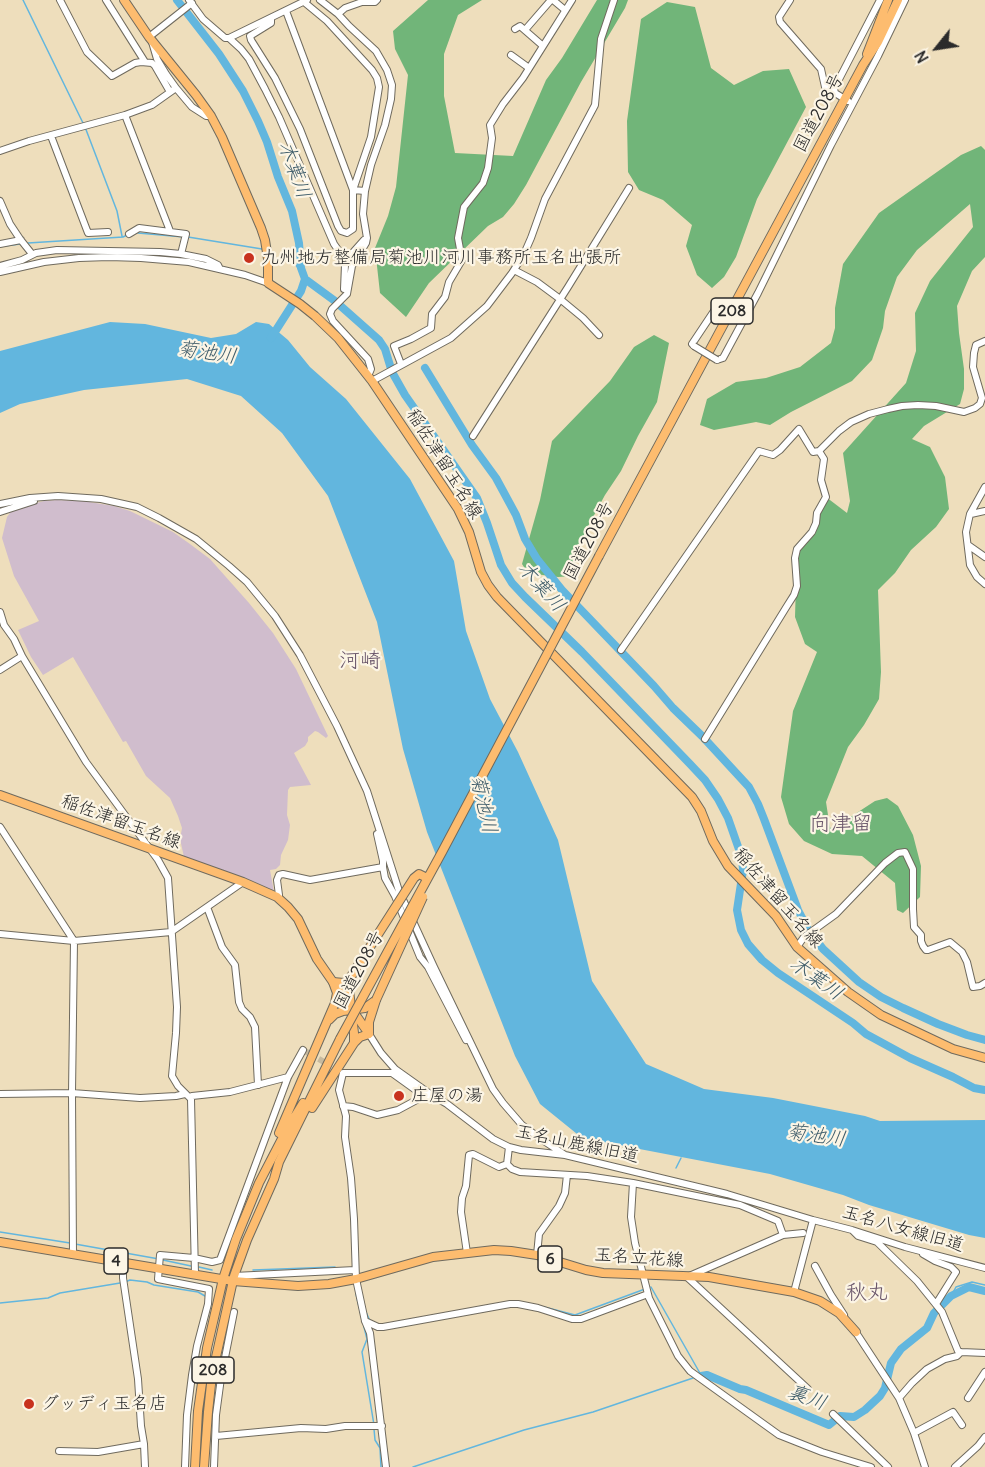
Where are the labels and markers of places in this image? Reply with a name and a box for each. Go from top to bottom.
place label: 九州地方整備局菊池川河川事務所玉名出張所 [261,247,621,269]
marker: 九州地方整備局菊池川河川事務所玉名出張所 [242,251,256,265]
place label: 庄屋の湯 [411,1085,483,1107]
marker: 庄屋の湯 [392,1089,406,1103]
place label: グッディ玉名店 [41,1393,167,1415]
marker: グッディ玉名店 [22,1397,36,1411]

